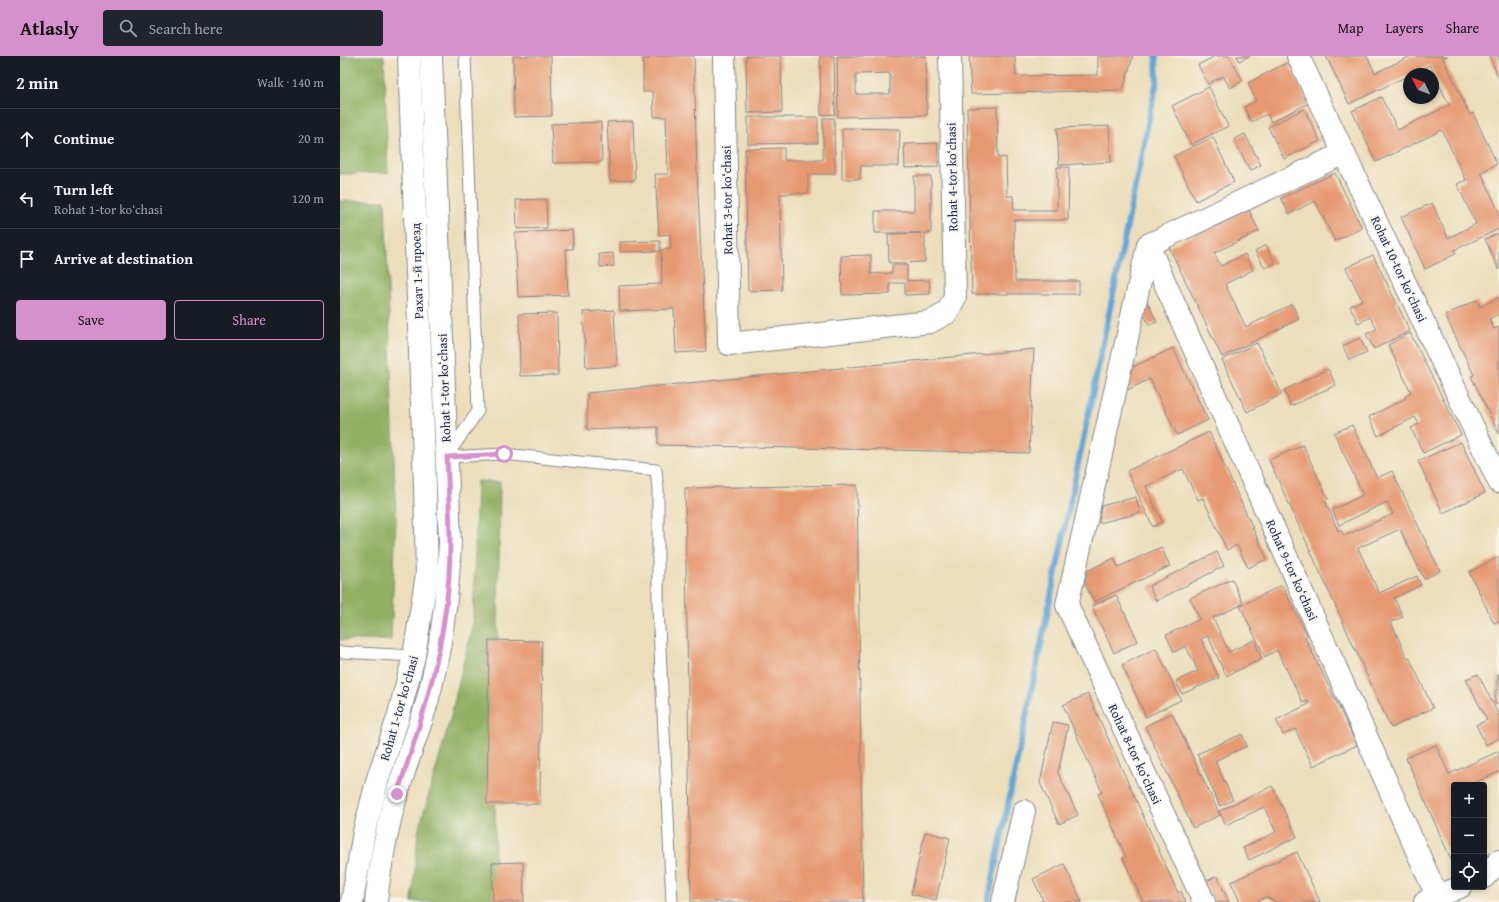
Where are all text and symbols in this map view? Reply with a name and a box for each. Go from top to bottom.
search box [103,10,383,46]
text: Atlasly [20,14,79,42]
icon: search [117,17,139,39]
text: Search here [149,18,223,39]
text: Map [1338,18,1364,38]
text: Layers [1386,18,1424,38]
text: Share [1446,18,1479,38]
north arrow [1403,68,1439,104]
text: 2 min [16,70,58,95]
text: Walk · 140 m [257,73,324,92]
street label: Rohat 4-tor ko‘chasi [942,122,962,232]
icon: ahead [16,128,38,150]
text: Continue [54,128,115,149]
text: 20 m [298,129,324,148]
street label: Rohat 3-tor ko‘chasi [717,145,737,255]
text: Turn left [54,179,113,200]
icon: left [16,188,38,210]
text: 120 m [292,189,324,208]
text: Rohat 1-tor koʻchasi [54,200,163,219]
street label: Rohat 10-tor ko‘chasi [1366,213,1432,326]
street label: Рахат 1-й проезд [406,223,428,319]
icon: arrive [16,248,38,270]
text: Arrive at destination [54,248,193,269]
button: Save [16,300,166,340]
button: Share [174,300,324,340]
street label: Rohat 1-tor koʻchasi [433,333,455,443]
route start [495,445,513,463]
street label: Rohat 9-tor ko‘chasi [1261,516,1323,624]
street label: Rohat 1-tor koʻchasi [375,653,423,763]
street label: Rohat 8-tor ko‘chasi [1103,701,1167,808]
map controls [1451,782,1487,890]
button: + [1451,782,1487,818]
route end [388,785,406,803]
button: − [1451,818,1487,854]
button: locate [1451,854,1487,890]

